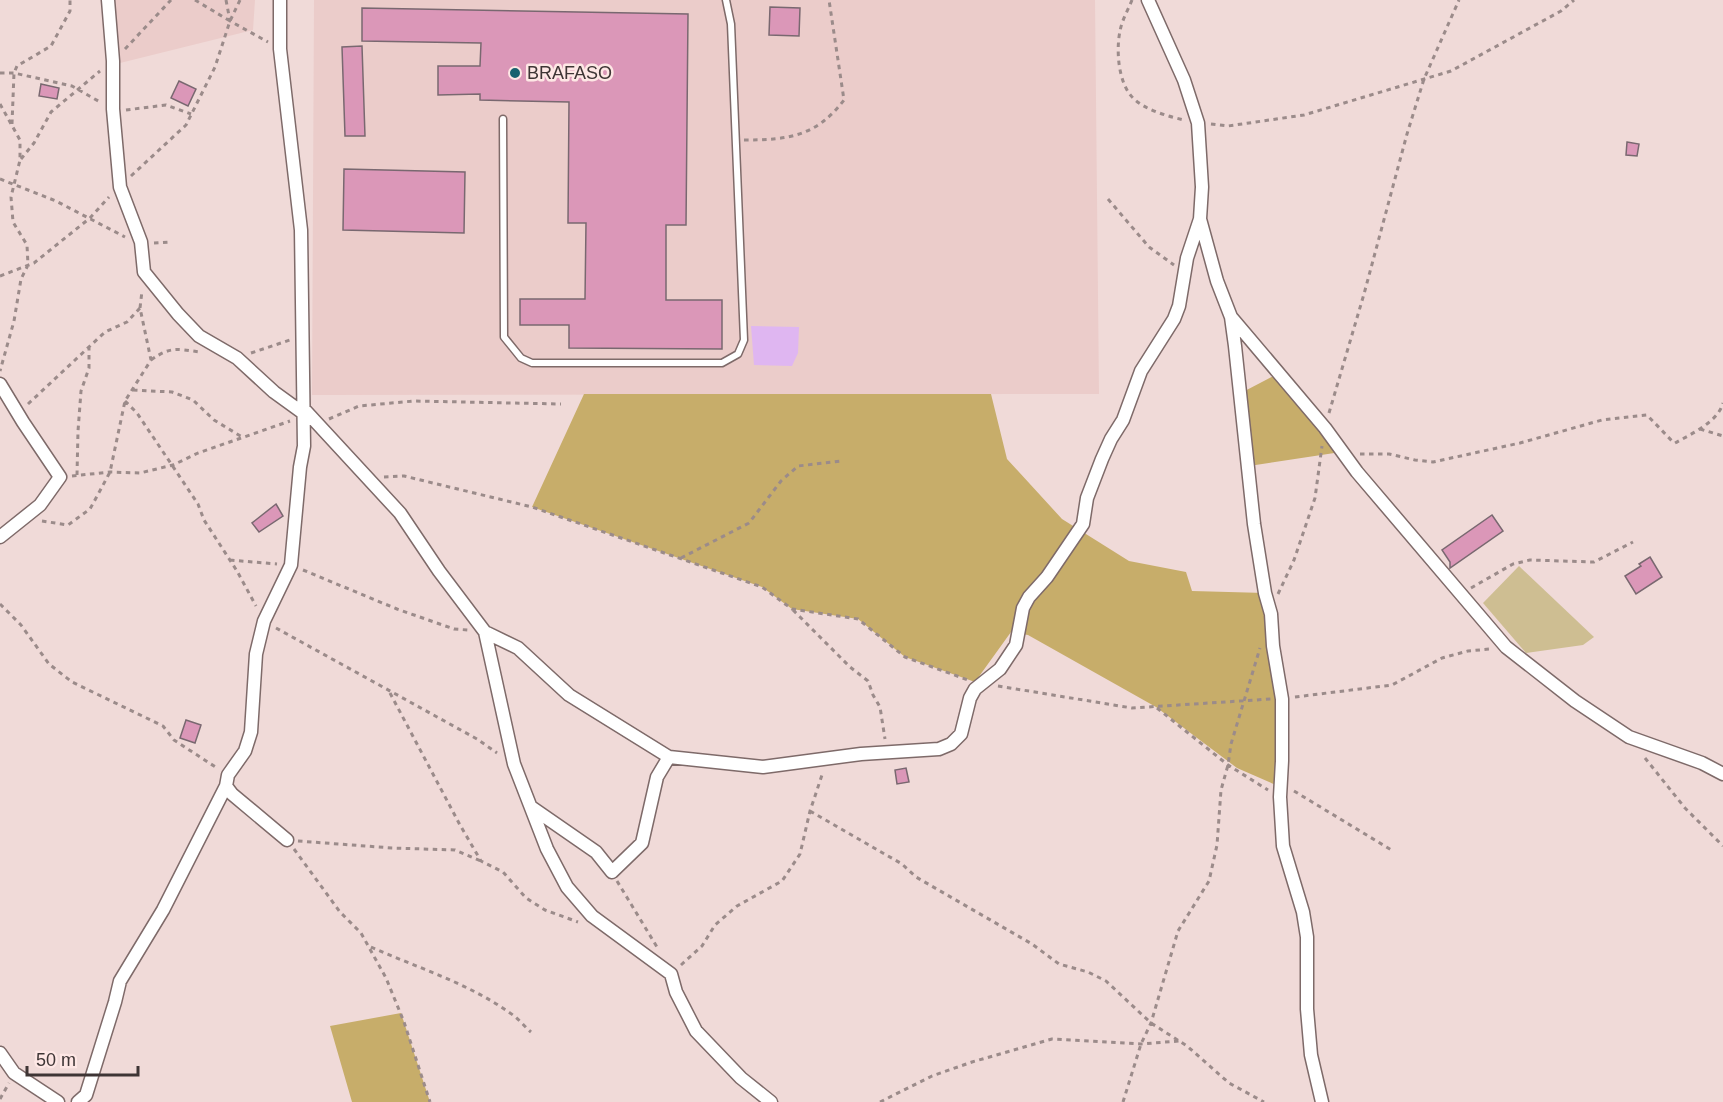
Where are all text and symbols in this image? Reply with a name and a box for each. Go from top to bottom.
place label: BRAFASO [527,63,612,83]
marker: BRAFASO [508,66,522,80]
scale bar [27,1039,138,1077]
text: 50 m [36,1050,76,1070]

